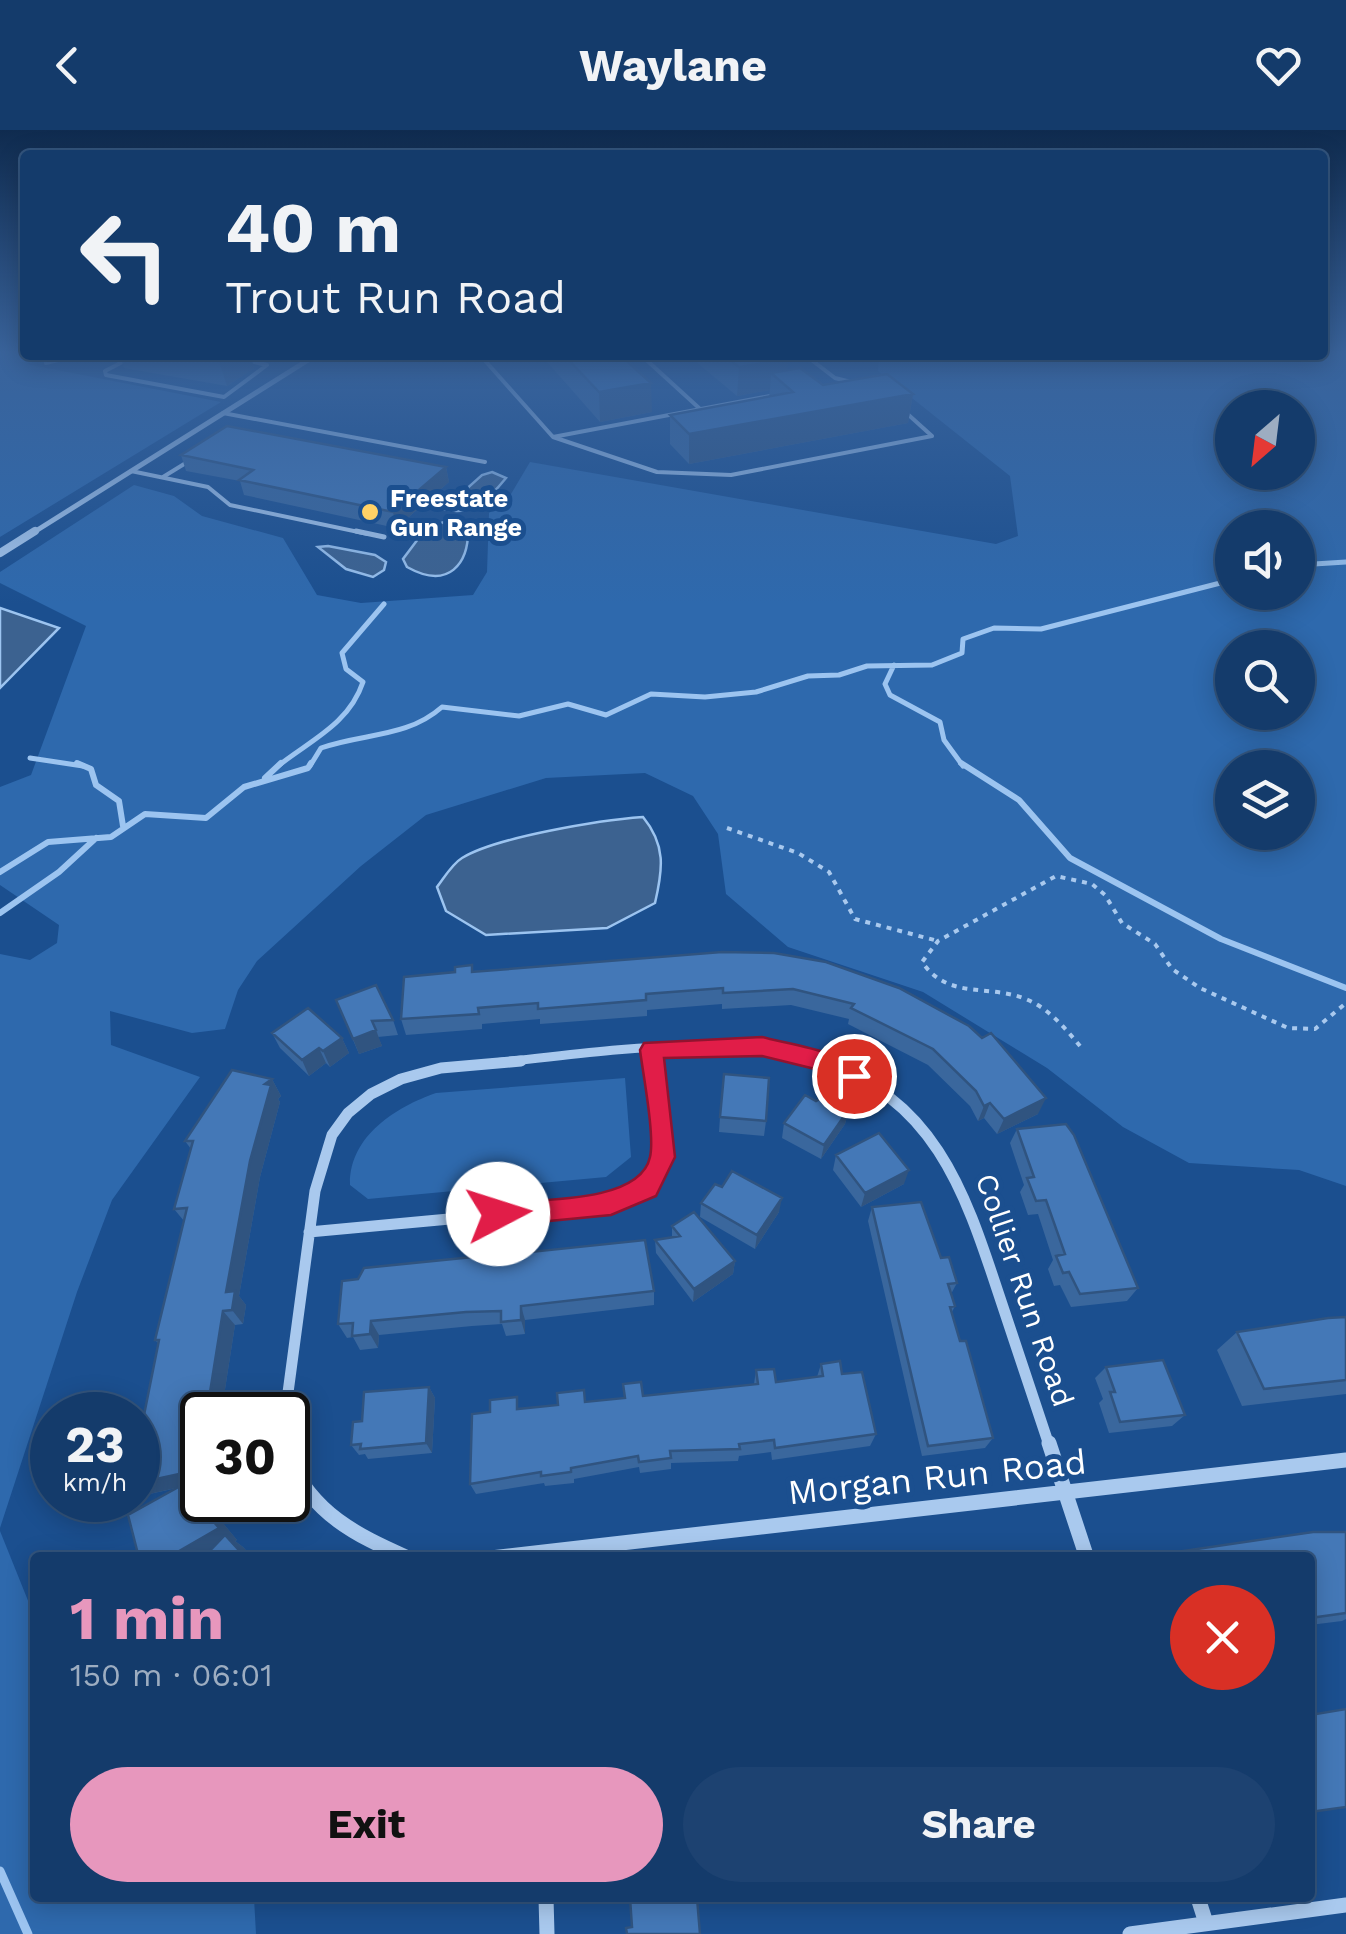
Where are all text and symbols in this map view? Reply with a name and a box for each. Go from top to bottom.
icon: back [40,38,95,93]
icon: heart [1251,38,1306,93]
text: Waylane [579,39,767,92]
text: 40 m [225,187,401,269]
icon: left [60,190,190,320]
text: Trout Run Road [225,271,566,324]
north arrow [1215,390,1315,490]
map controls [1215,390,1315,850]
place label: Freestate Gun Range [390,484,522,542]
marker: Freestate Gun Range [359,501,381,523]
button: sound [1215,510,1315,610]
button: search [1215,630,1315,730]
button: layers [1215,750,1315,850]
pin [812,1034,897,1119]
icon: arrive [827,1049,882,1104]
position arrow [446,1162,550,1266]
street label: Collier Run Road [969,1169,1081,1411]
speed limit sign: 30 [180,1392,310,1522]
text: 23 [65,1415,125,1474]
street label: Morgan Run Road [786,1440,1088,1514]
text: km/h [63,1468,127,1497]
text: 1 min [70,1583,224,1654]
button: close [1170,1585,1275,1690]
text: 150 m · 06:01 [70,1656,273,1694]
button: Exit [70,1767,663,1882]
button: Share [683,1767,1275,1882]

